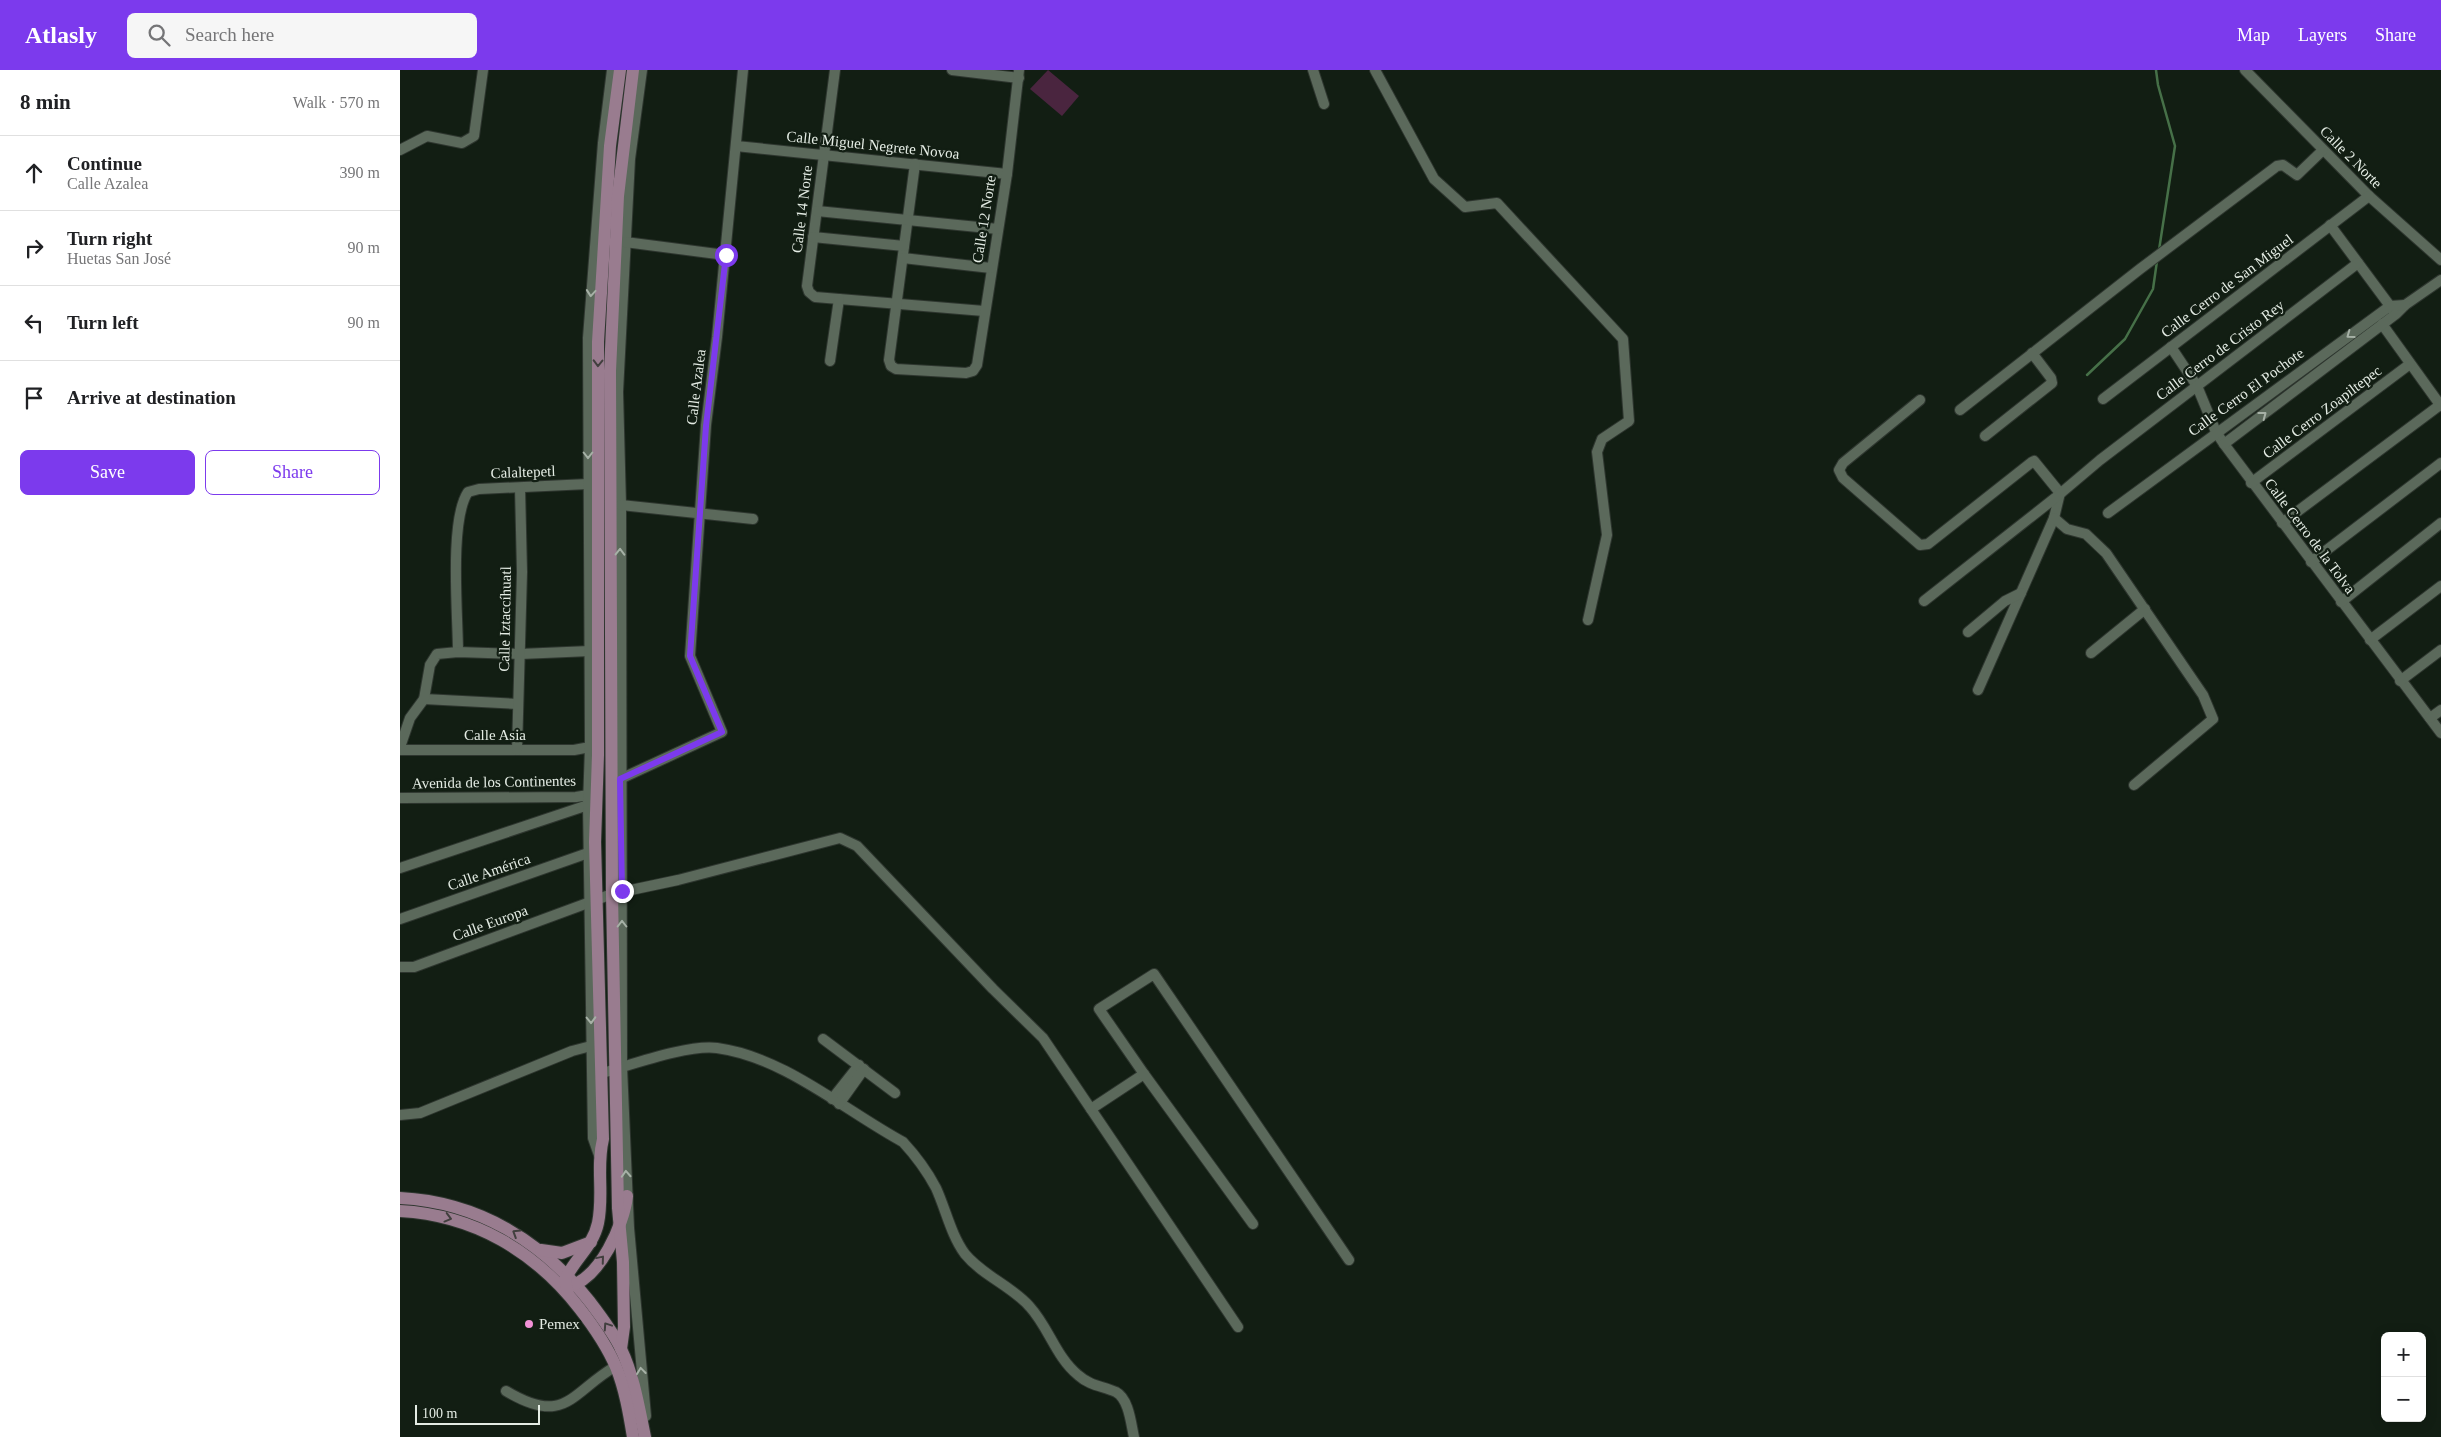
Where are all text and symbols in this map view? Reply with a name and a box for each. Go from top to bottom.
search box [127,13,477,58]
icon: search [145,21,173,49]
text: Atlasly [25,22,97,48]
text: Search here [185,24,274,45]
text: Map [2237,25,2270,45]
text: Layers [2298,25,2347,45]
text: Share [2375,25,2416,45]
text: 8 min [20,90,71,114]
text: Walk · 570 m [293,94,380,111]
street label: Calle 2 Norte [2317,123,2385,191]
street label: Calle Miguel Negrete Novoa [786,128,961,162]
text: Continue [67,153,142,174]
icon: ahead [20,159,48,187]
text: 390 m [340,164,380,181]
street label: Calle 14 Norte [789,164,815,254]
street label: Calle 12 Norte [969,174,999,264]
text: Calle Azalea [67,175,148,192]
text: Turn right [67,228,152,249]
street label: Calle Cerro de San Miguel [2158,231,2296,341]
icon: right [20,234,48,262]
text: 90 m [348,239,380,256]
route start [715,244,738,267]
text: Huetas San José [67,250,171,267]
one-way arrow [586,289,597,297]
street label: Calle Cerro de Cristo Rey [2153,296,2287,403]
icon: left [20,309,48,337]
text: Turn left [67,312,139,333]
text: 90 m [348,314,380,331]
one-way arrow [2347,328,2356,338]
street label: Calle Cerro El Pochote [2185,345,2307,439]
street label: Calle Azalea [683,348,709,426]
one-way arrow [593,359,603,367]
street label: Calle Cerro Zoapiltepec [2260,362,2385,462]
icon: arrive [20,384,48,412]
text: Arrive at destination [67,387,236,408]
one-way arrow [2257,411,2266,420]
button: Save [20,450,195,495]
button: Share [205,450,380,495]
one-way arrow [583,452,593,459]
street label: Calaltepetl [490,463,556,481]
street label: Calle Cerro de la Tolva [2262,475,2359,597]
one-way arrow [615,548,625,556]
street label: Calle Iztaccíhuatl [496,566,514,672]
street label: Calle Asia [464,727,526,743]
street label: Avenida de los Continentes [412,773,576,791]
street label: Calle América [446,850,533,894]
route end [611,880,634,903]
street label: Calle Europa [450,902,530,944]
one-way arrow [617,920,627,928]
one-way arrow [586,1016,596,1024]
one-way arrow [621,1170,632,1178]
one-way arrow [444,1212,452,1222]
one-way arrow [512,1229,521,1239]
one-way arrow [596,1256,604,1265]
place label: Pemex [539,1316,580,1332]
marker: Pemex [523,1318,535,1330]
one-way arrow [604,1322,613,1332]
map controls [2381,1332,2426,1422]
button: + [2381,1332,2426,1377]
one-way arrow [636,1367,647,1375]
button: − [2381,1377,2426,1422]
scale bar [415,1402,540,1425]
text: 100 m [422,1406,457,1421]

